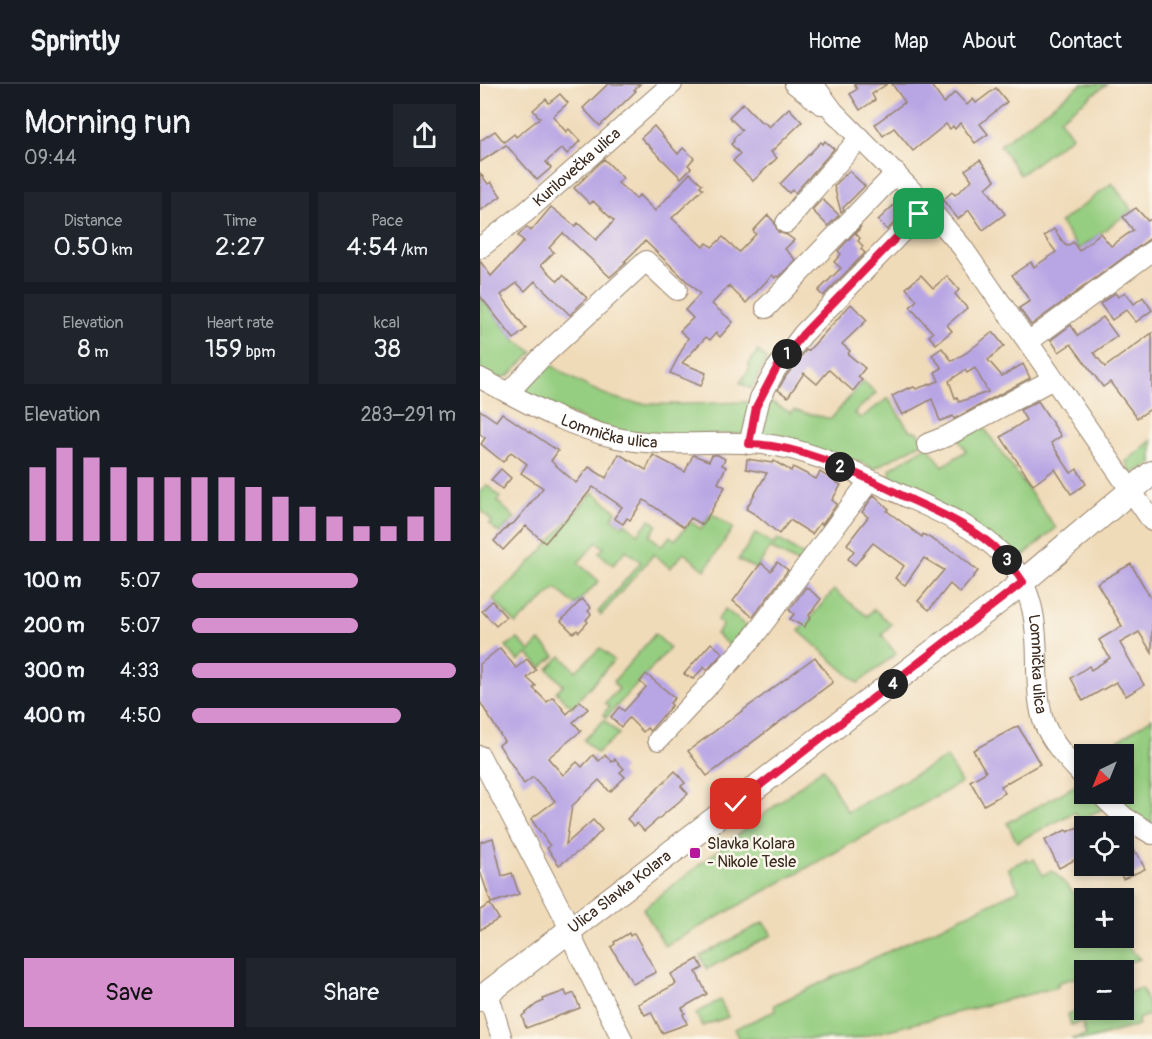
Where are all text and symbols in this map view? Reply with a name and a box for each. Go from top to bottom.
text: Sprintly [30,24,120,59]
text: Home [808,28,861,55]
text: Map [894,28,929,55]
text: About [962,28,1016,55]
text: Contact [1049,28,1122,55]
text: Morning run [24,102,191,143]
button: share [393,104,456,167]
street label: Kurilovečka ulica [529,124,625,211]
text: 09:44 [24,145,77,170]
pin [893,188,944,239]
icon: arrive [902,197,935,230]
text: Distance [64,211,122,231]
text: Time [223,211,257,231]
text: Pace [371,211,403,231]
text: 0.50 [53,231,108,263]
text: 2:27 [215,231,265,263]
text: 4:54 [346,231,398,263]
text: km [108,240,133,260]
text: /km [398,240,428,260]
text: Elevation [63,313,123,333]
text: Heart rate [206,313,274,333]
text: kcal [374,313,400,333]
text: 8 [78,333,91,365]
text: 159 [205,333,242,365]
text: 38 [373,333,401,365]
pin: 1 [772,339,802,369]
text: m [91,342,108,362]
text: bpm [242,342,275,362]
text: 1 [784,344,790,364]
text: Elevation [24,402,100,427]
text: 283–291 m [360,402,456,427]
street label: Lomnička ulica [558,410,658,453]
pin: 2 [825,452,855,482]
text: 2 [836,457,844,477]
pin: 3 [992,545,1022,575]
text: 3 [1003,550,1011,570]
text: 100 m [24,568,81,593]
text: 5:07 [120,568,160,593]
text: 200 m [24,613,85,638]
text: 5:07 [120,613,160,638]
street label: Lomnička ulica [1024,613,1051,716]
text: 300 m [24,658,85,683]
text: 4:33 [120,658,159,683]
pin: 4 [878,669,908,699]
text: 4 [888,674,898,694]
text: 400 m [24,703,85,728]
text: 4:50 [120,703,161,728]
north arrow [1074,744,1134,804]
map controls [1074,744,1134,1020]
pin [710,778,761,829]
icon: check [719,787,752,820]
button: locate [1074,816,1134,876]
place label: Slavka Kolara - Nikole Tesle [707,834,796,872]
street label: Ulica Slavka Kolara [564,846,675,938]
marker: Slavka Kolara - Nikole Tesle [688,846,702,860]
button: + [1074,888,1134,948]
button: Save [24,958,234,1027]
button: Share [246,958,456,1027]
button: − [1074,960,1134,1020]

